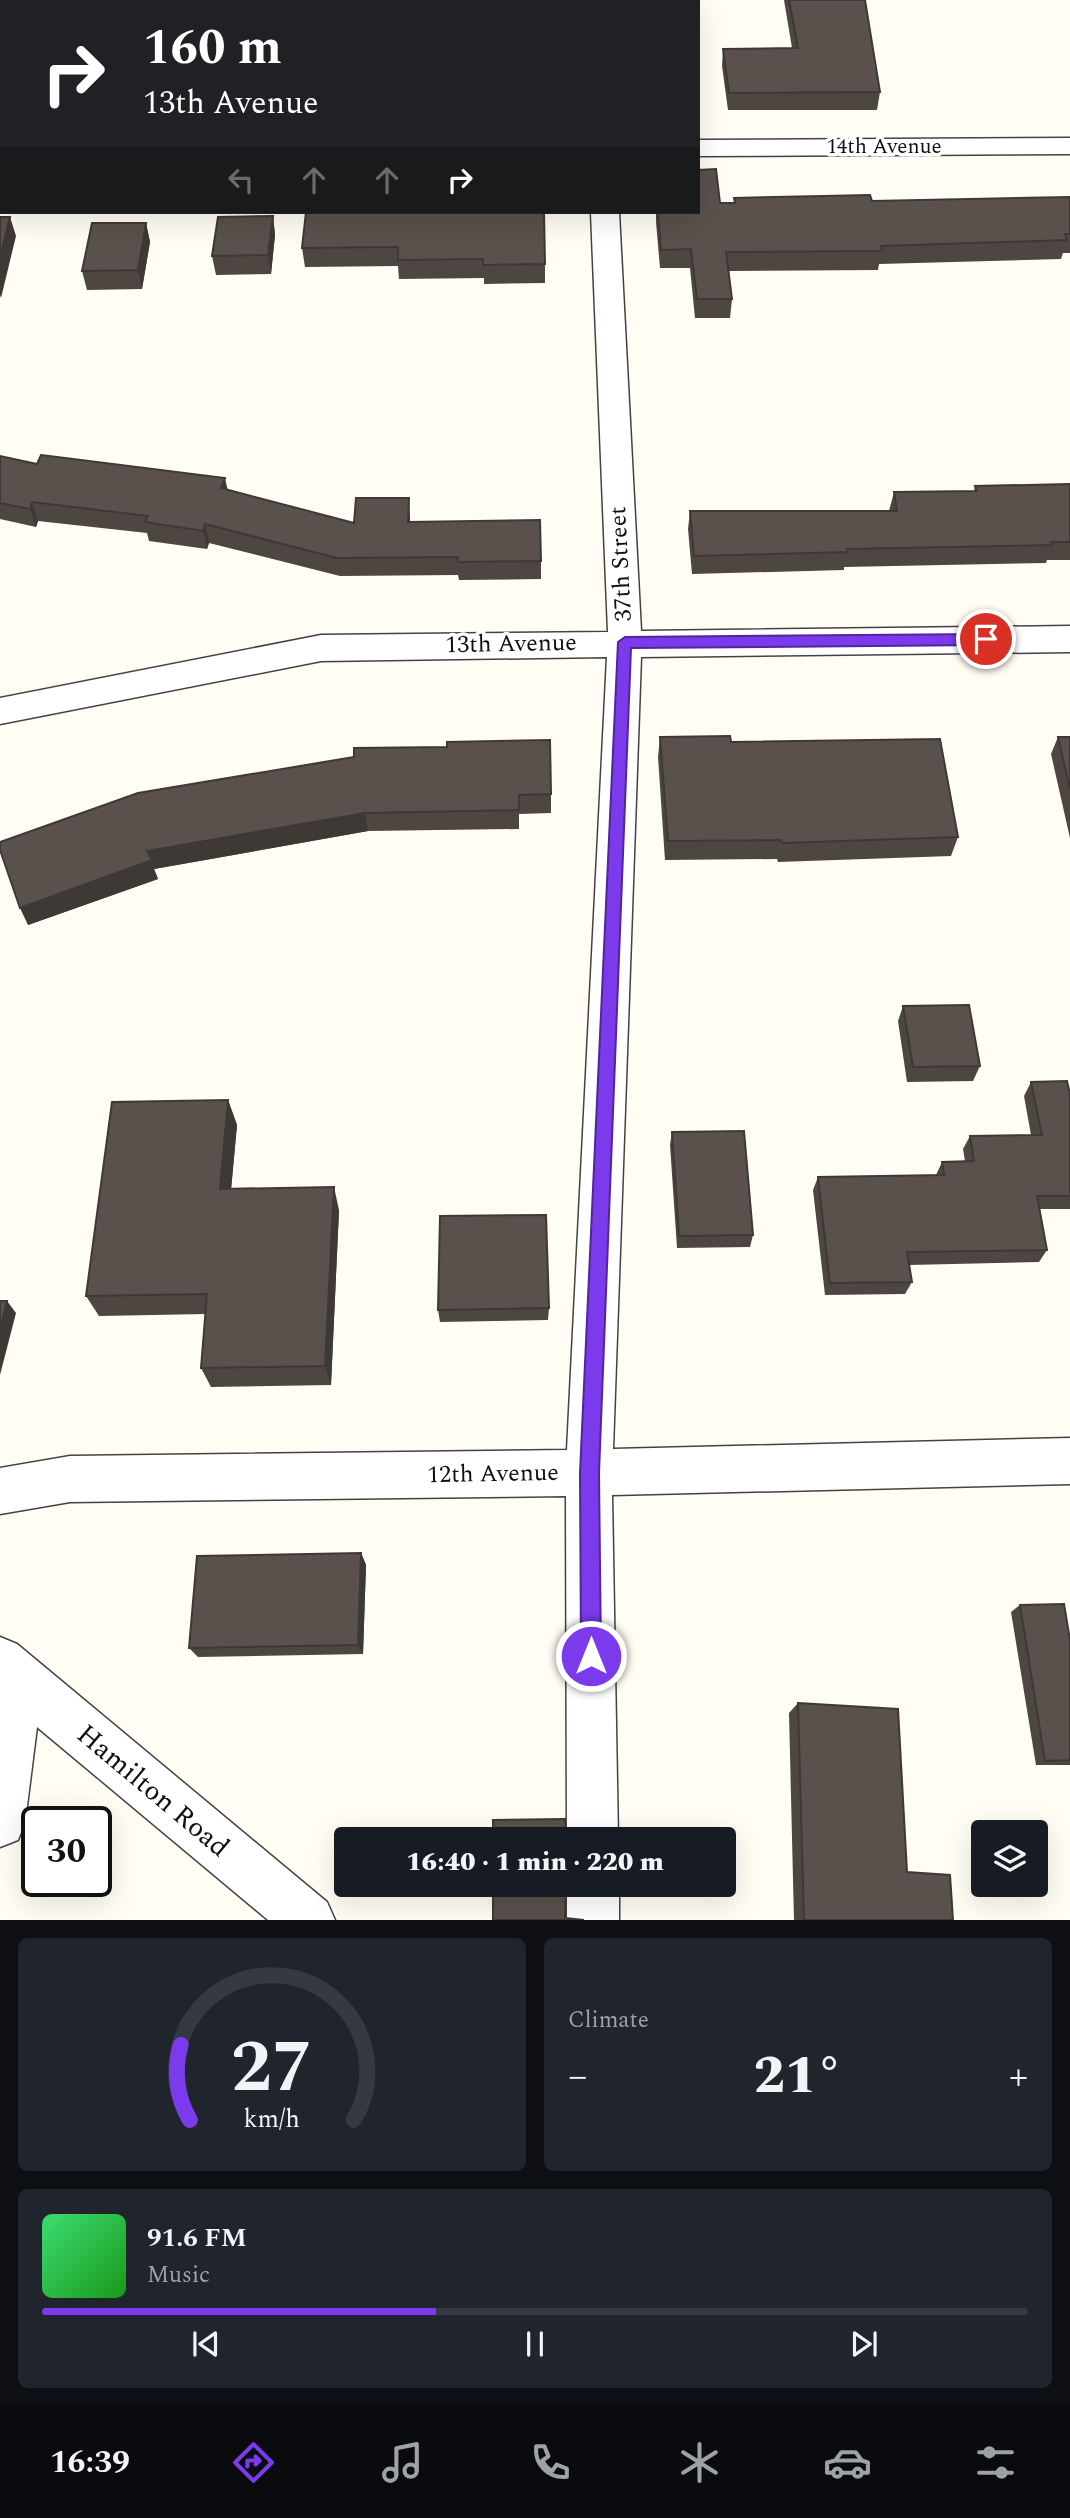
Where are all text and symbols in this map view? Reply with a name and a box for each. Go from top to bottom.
text: 160 m [143,11,282,86]
icon: right [28,28,119,119]
text: 13th Avenue [143,79,319,128]
street label: 14th Avenue [826,131,942,163]
icon: left [222,161,260,199]
icon: ahead [295,161,333,199]
icon: ahead [368,161,406,199]
icon: right [441,161,479,199]
street label: 37th Street [600,505,642,623]
pin [956,609,1016,669]
icon: arrive [967,620,1005,658]
street label: 13th Avenue [445,625,577,663]
street label: 12th Avenue [427,1455,559,1493]
position arrow [554,1619,628,1693]
street label: Hamilton Road [67,1714,239,1868]
speed limit sign: 30 [21,1806,112,1897]
map controls [971,1820,1048,1897]
button: layers [971,1820,1048,1897]
text: 16:40 · 1 min · 220 m [406,1842,664,1882]
text: Climate [568,2003,649,2038]
text: 27 [231,2014,313,2125]
text: 21° [754,2037,842,2116]
text: − [568,2048,587,2106]
text: + [1009,2048,1028,2106]
text: km/h [244,2101,300,2139]
text: 91.6 FM [147,2218,247,2258]
text: Music [147,2258,210,2293]
icon: previous [187,2325,225,2363]
icon: pause [516,2325,554,2363]
icon: next [845,2325,883,2363]
text: 16:39 [50,2438,130,2487]
icon: directions [229,2438,278,2487]
icon: music [378,2438,427,2487]
icon: phone [526,2438,575,2487]
icon: climate [675,2438,724,2487]
icon: car [823,2438,872,2487]
icon: filters [971,2438,1020,2487]

